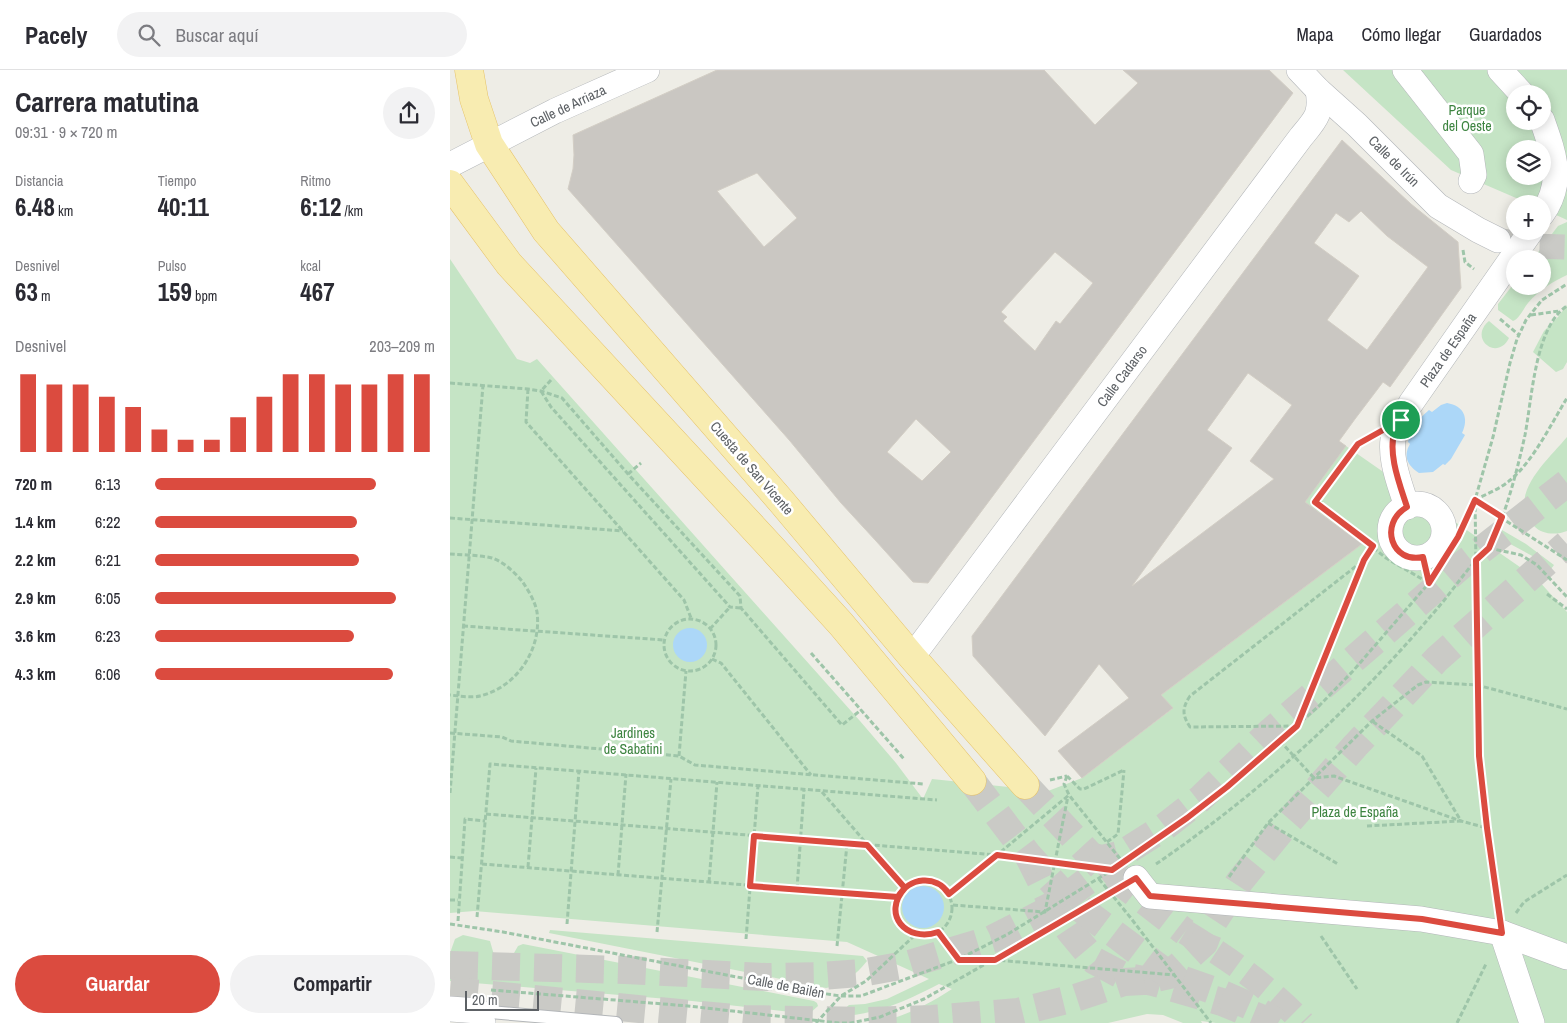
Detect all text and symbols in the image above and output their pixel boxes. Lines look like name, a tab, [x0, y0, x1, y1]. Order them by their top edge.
search box	[117, 12, 467, 57]
text: Pacely	[25, 19, 87, 51]
icon: search	[135, 21, 163, 49]
text: Buscar aquí	[175, 22, 259, 48]
text: Mapa	[1296, 22, 1333, 47]
text: Cómo llegar	[1361, 22, 1441, 47]
text: Guardados	[1469, 22, 1542, 47]
street label: Calle de Arriaza	[527, 80, 609, 131]
text: Carrera matutina	[15, 83, 199, 121]
map controls	[1506, 85, 1551, 295]
button: locate	[1506, 85, 1551, 130]
button: share	[383, 87, 435, 139]
park label: Parque del Oeste	[1442, 101, 1492, 135]
text: 09:31 · 9 × 720 m	[15, 121, 118, 143]
street label: Calle de Irún	[1365, 132, 1423, 190]
button: layers	[1506, 140, 1551, 185]
text: Distancia	[15, 172, 64, 190]
text: Tiempo	[158, 172, 196, 190]
text: Ritmo	[300, 172, 331, 190]
text: 6.48	[15, 190, 55, 224]
text: 40:11	[158, 190, 209, 224]
text: 6:12	[300, 190, 341, 224]
button: +	[1506, 195, 1551, 240]
text: km	[55, 202, 73, 220]
text: /km	[341, 202, 363, 220]
button: −	[1506, 250, 1551, 295]
text: Desnivel	[15, 257, 60, 275]
text: Pulso	[158, 257, 186, 275]
text: kcal	[300, 257, 321, 275]
text: 63	[15, 275, 38, 309]
text: 159	[158, 275, 192, 309]
text: 467	[300, 275, 335, 309]
text: m	[38, 287, 51, 305]
text: bpm	[192, 287, 217, 305]
street label: Plaza de España	[1416, 309, 1481, 391]
text: Desnivel	[15, 335, 66, 357]
text: 203–209 m	[369, 335, 435, 357]
street label: Calle Cadarso	[1093, 342, 1151, 410]
pin	[1380, 399, 1422, 441]
icon: arrive	[1387, 406, 1415, 434]
street label: Cuesta de San Vicente	[707, 418, 797, 518]
text: 720 m	[15, 473, 52, 495]
text: 6:13	[95, 473, 121, 495]
text: 1.4 km	[15, 511, 56, 533]
text: 6:22	[95, 511, 121, 533]
text: 2.2 km	[15, 549, 56, 571]
text: 6:21	[95, 549, 121, 571]
text: 2.9 km	[15, 587, 56, 609]
text: 6:05	[95, 587, 121, 609]
text: 3.6 km	[15, 625, 56, 647]
text: 6:23	[95, 625, 121, 647]
text: 4.3 km	[15, 663, 56, 685]
text: 6:06	[95, 663, 121, 685]
park label: Jardines de Sabatini	[604, 724, 662, 758]
park label: Plaza de España	[1312, 803, 1399, 821]
button: Guardar	[15, 955, 220, 1013]
button: Compartir	[230, 955, 435, 1013]
street label: Calle de Bailén	[746, 970, 826, 1002]
scale bar	[465, 988, 539, 1011]
text: 20 m	[472, 991, 498, 1009]

